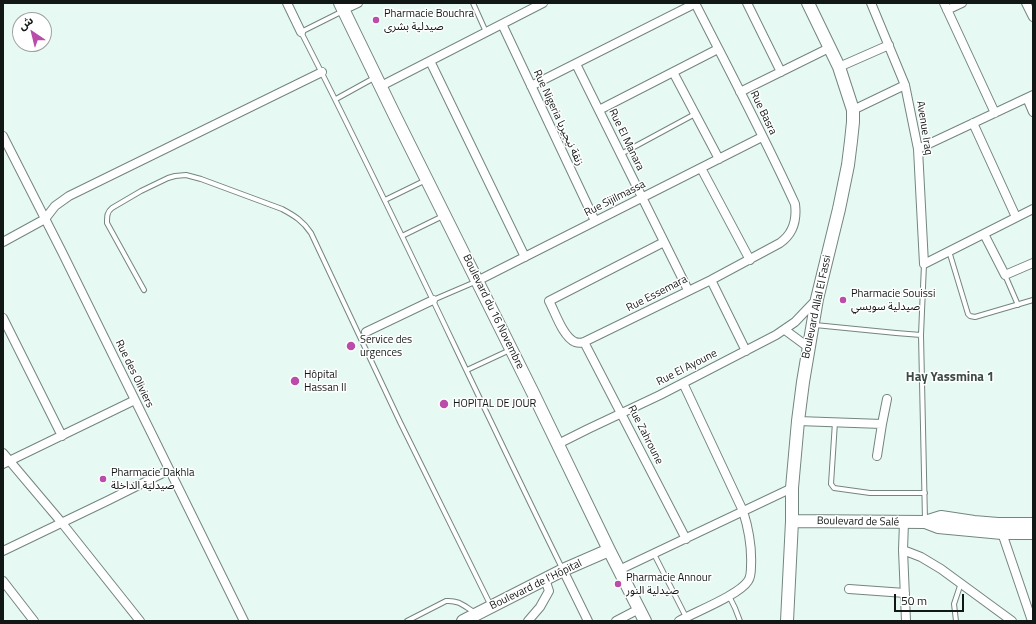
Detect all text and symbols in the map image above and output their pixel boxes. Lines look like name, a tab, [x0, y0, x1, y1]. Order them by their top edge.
place label: Pharmacie Bouchra صيدلية بشرى	[384, 7, 474, 33]
north arrow	[12, 12, 52, 52]
text: ش	[15, 12, 36, 34]
marker: Pharmacie Bouchra صيدلية بشرى	[371, 15, 381, 25]
street label: Rue Nigeria زنقة نيجيريا	[530, 68, 586, 168]
street label: Rue Basra	[747, 89, 779, 137]
street label: Avenue Iraq	[913, 100, 935, 156]
street label: Rue El Manara	[605, 107, 647, 173]
street label: Rue Sijilmassa	[582, 178, 648, 220]
street label: Boulevard du 16 Novembre	[459, 253, 527, 371]
street label: Boulevard Allal El Fassi	[800, 254, 834, 360]
street label: Rue Essemara	[624, 273, 690, 315]
place label: Pharmacie Souissi صيدلية سويسي	[851, 287, 935, 313]
marker: Pharmacie Souissi صيدلية سويسي	[838, 295, 848, 305]
place label: Service des urgences	[360, 333, 412, 359]
street label: Rue des Oliviers	[112, 338, 156, 410]
marker: Service des urgences	[345, 340, 357, 352]
street label: Rue El Ayoune	[654, 347, 720, 389]
place label: Hôpital Hassan II	[304, 368, 346, 394]
district label: Hay Yassmina 1	[906, 370, 994, 386]
marker: Hôpital Hassan II	[289, 375, 301, 387]
place label: HOPITAL DE JOUR	[453, 397, 536, 411]
marker: HOPITAL DE JOUR	[438, 398, 450, 410]
street label: Rue Zahroune	[624, 403, 666, 467]
place label: Pharmacie Dakhla صيدلية الداخلة	[111, 466, 194, 492]
marker: Pharmacie Dakhla صيدلية الداخلة	[98, 474, 108, 484]
street label: Boulevard de Salé	[817, 515, 899, 529]
street label: Boulevard de l'Hôpital	[488, 557, 584, 613]
place label: Pharmacie Annour صيدلية النور	[626, 571, 711, 597]
marker: Pharmacie Annour صيدلية النور	[613, 579, 623, 589]
scale bar	[896, 586, 966, 612]
text: 50 m	[901, 591, 927, 610]

